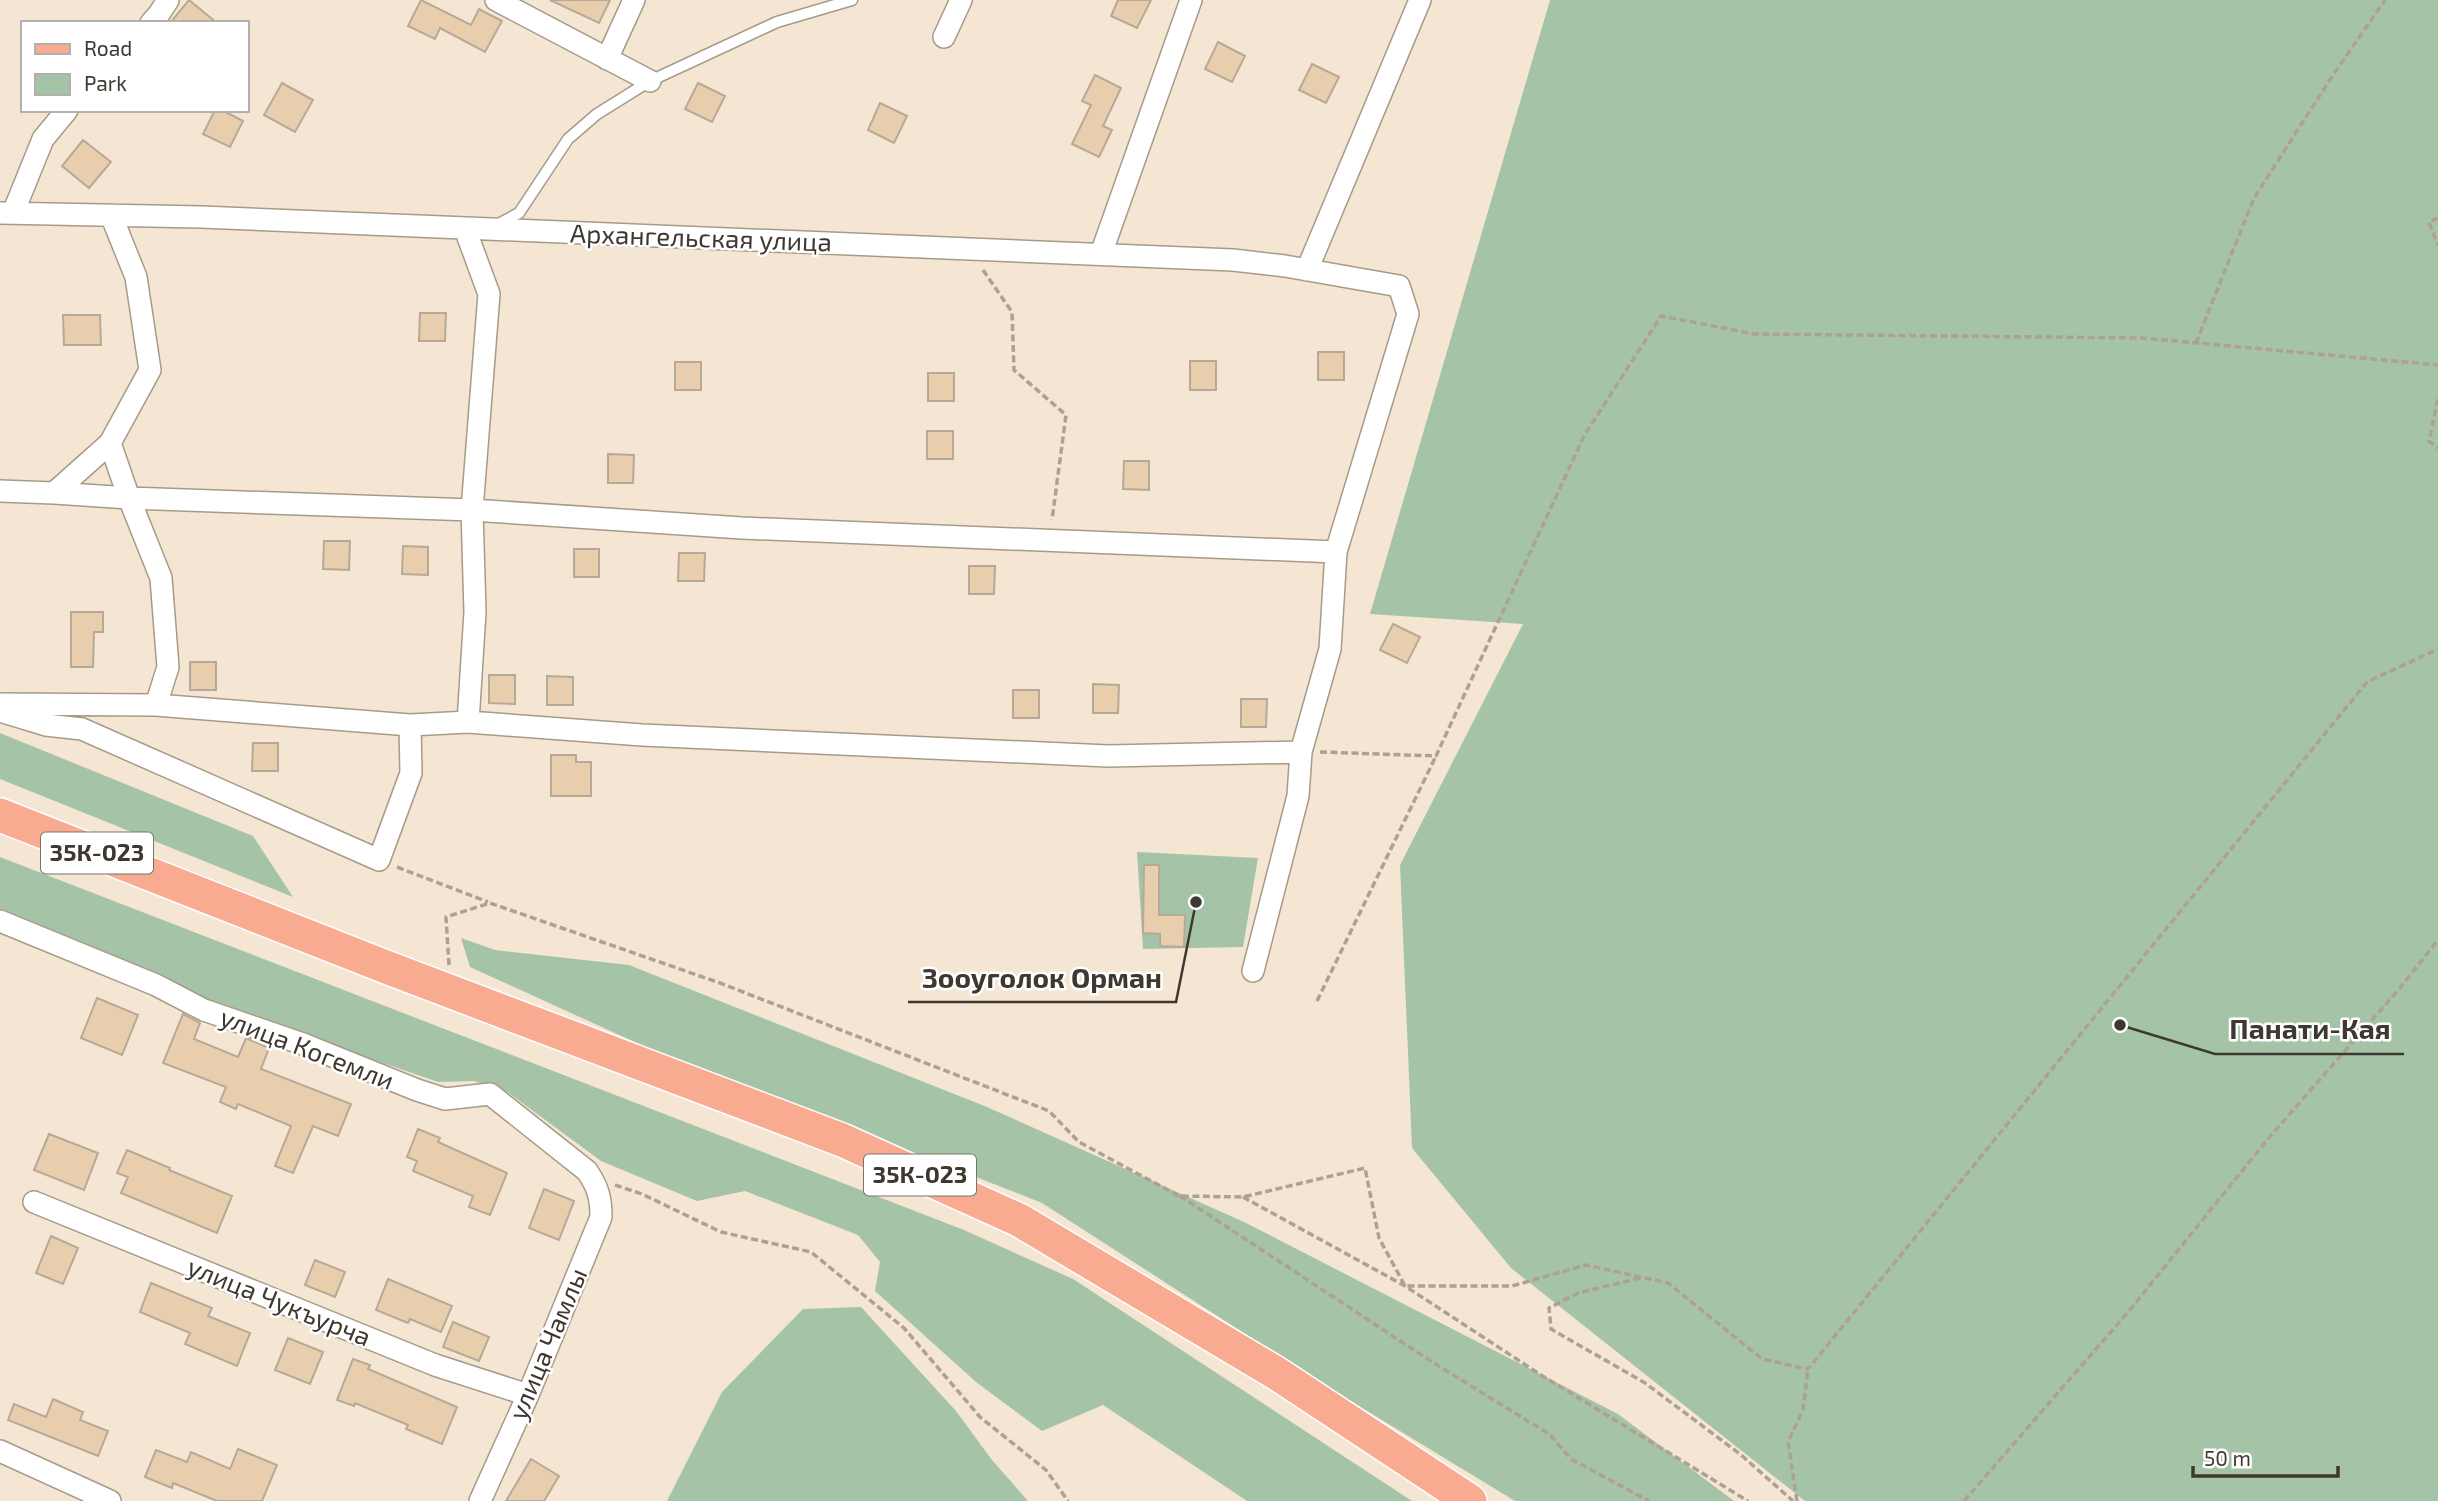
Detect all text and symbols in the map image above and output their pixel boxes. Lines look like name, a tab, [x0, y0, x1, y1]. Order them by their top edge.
legend	[21, 21, 248, 112]
text: Road	[84, 35, 132, 60]
text: Park	[84, 70, 127, 95]
street label: Архангельская улица	[570, 216, 833, 258]
road number: 35К-023	[41, 832, 153, 874]
callout: Зооуголок Орман	[908, 953, 1176, 1002]
text: Зооуголок Орман	[922, 960, 1162, 994]
street label: улица Когемли	[216, 1000, 399, 1096]
callout: Панати-Кая	[2215, 1005, 2404, 1054]
text: Панати-Кая	[2229, 1011, 2391, 1045]
road number: 35К-023	[864, 1154, 976, 1196]
street label: улица Чукъурча	[183, 1250, 376, 1352]
street label: улица Чамлы	[501, 1263, 593, 1424]
scale bar	[2193, 1434, 2338, 1478]
text: 50 m	[2204, 1445, 2251, 1470]

